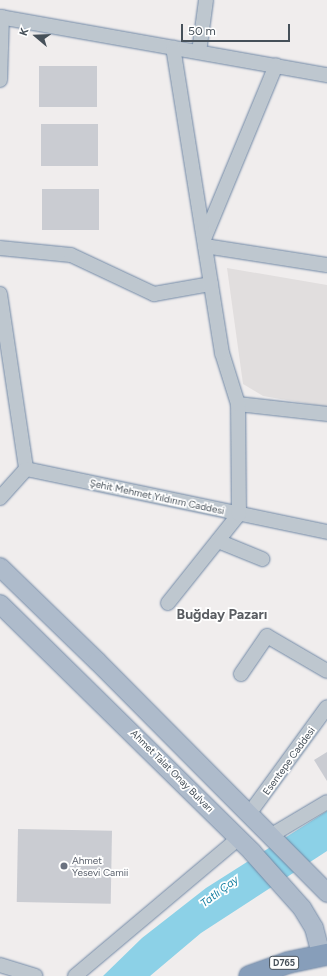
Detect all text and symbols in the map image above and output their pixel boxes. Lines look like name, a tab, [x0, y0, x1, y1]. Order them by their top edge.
north arrow	[16, 16, 56, 56]
scale bar	[183, 16, 292, 42]
text: 50 m	[188, 24, 216, 38]
text: K	[17, 26, 32, 38]
street label: Şehit Mehmet Yıldırım Caddesi	[89, 477, 225, 517]
district label: Buğday Pazarı	[177, 607, 267, 623]
street label: Esentepe Caddesi	[260, 725, 318, 797]
street label: Ahmet Talat Onay Bulvarı	[128, 727, 216, 815]
place label: Ahmet Yesevi Camii	[72, 854, 128, 878]
marker: Ahmet Yesevi Camii	[59, 861, 69, 871]
water label: Tatlı Çay	[198, 873, 242, 911]
road number: D765	[269, 956, 299, 970]

